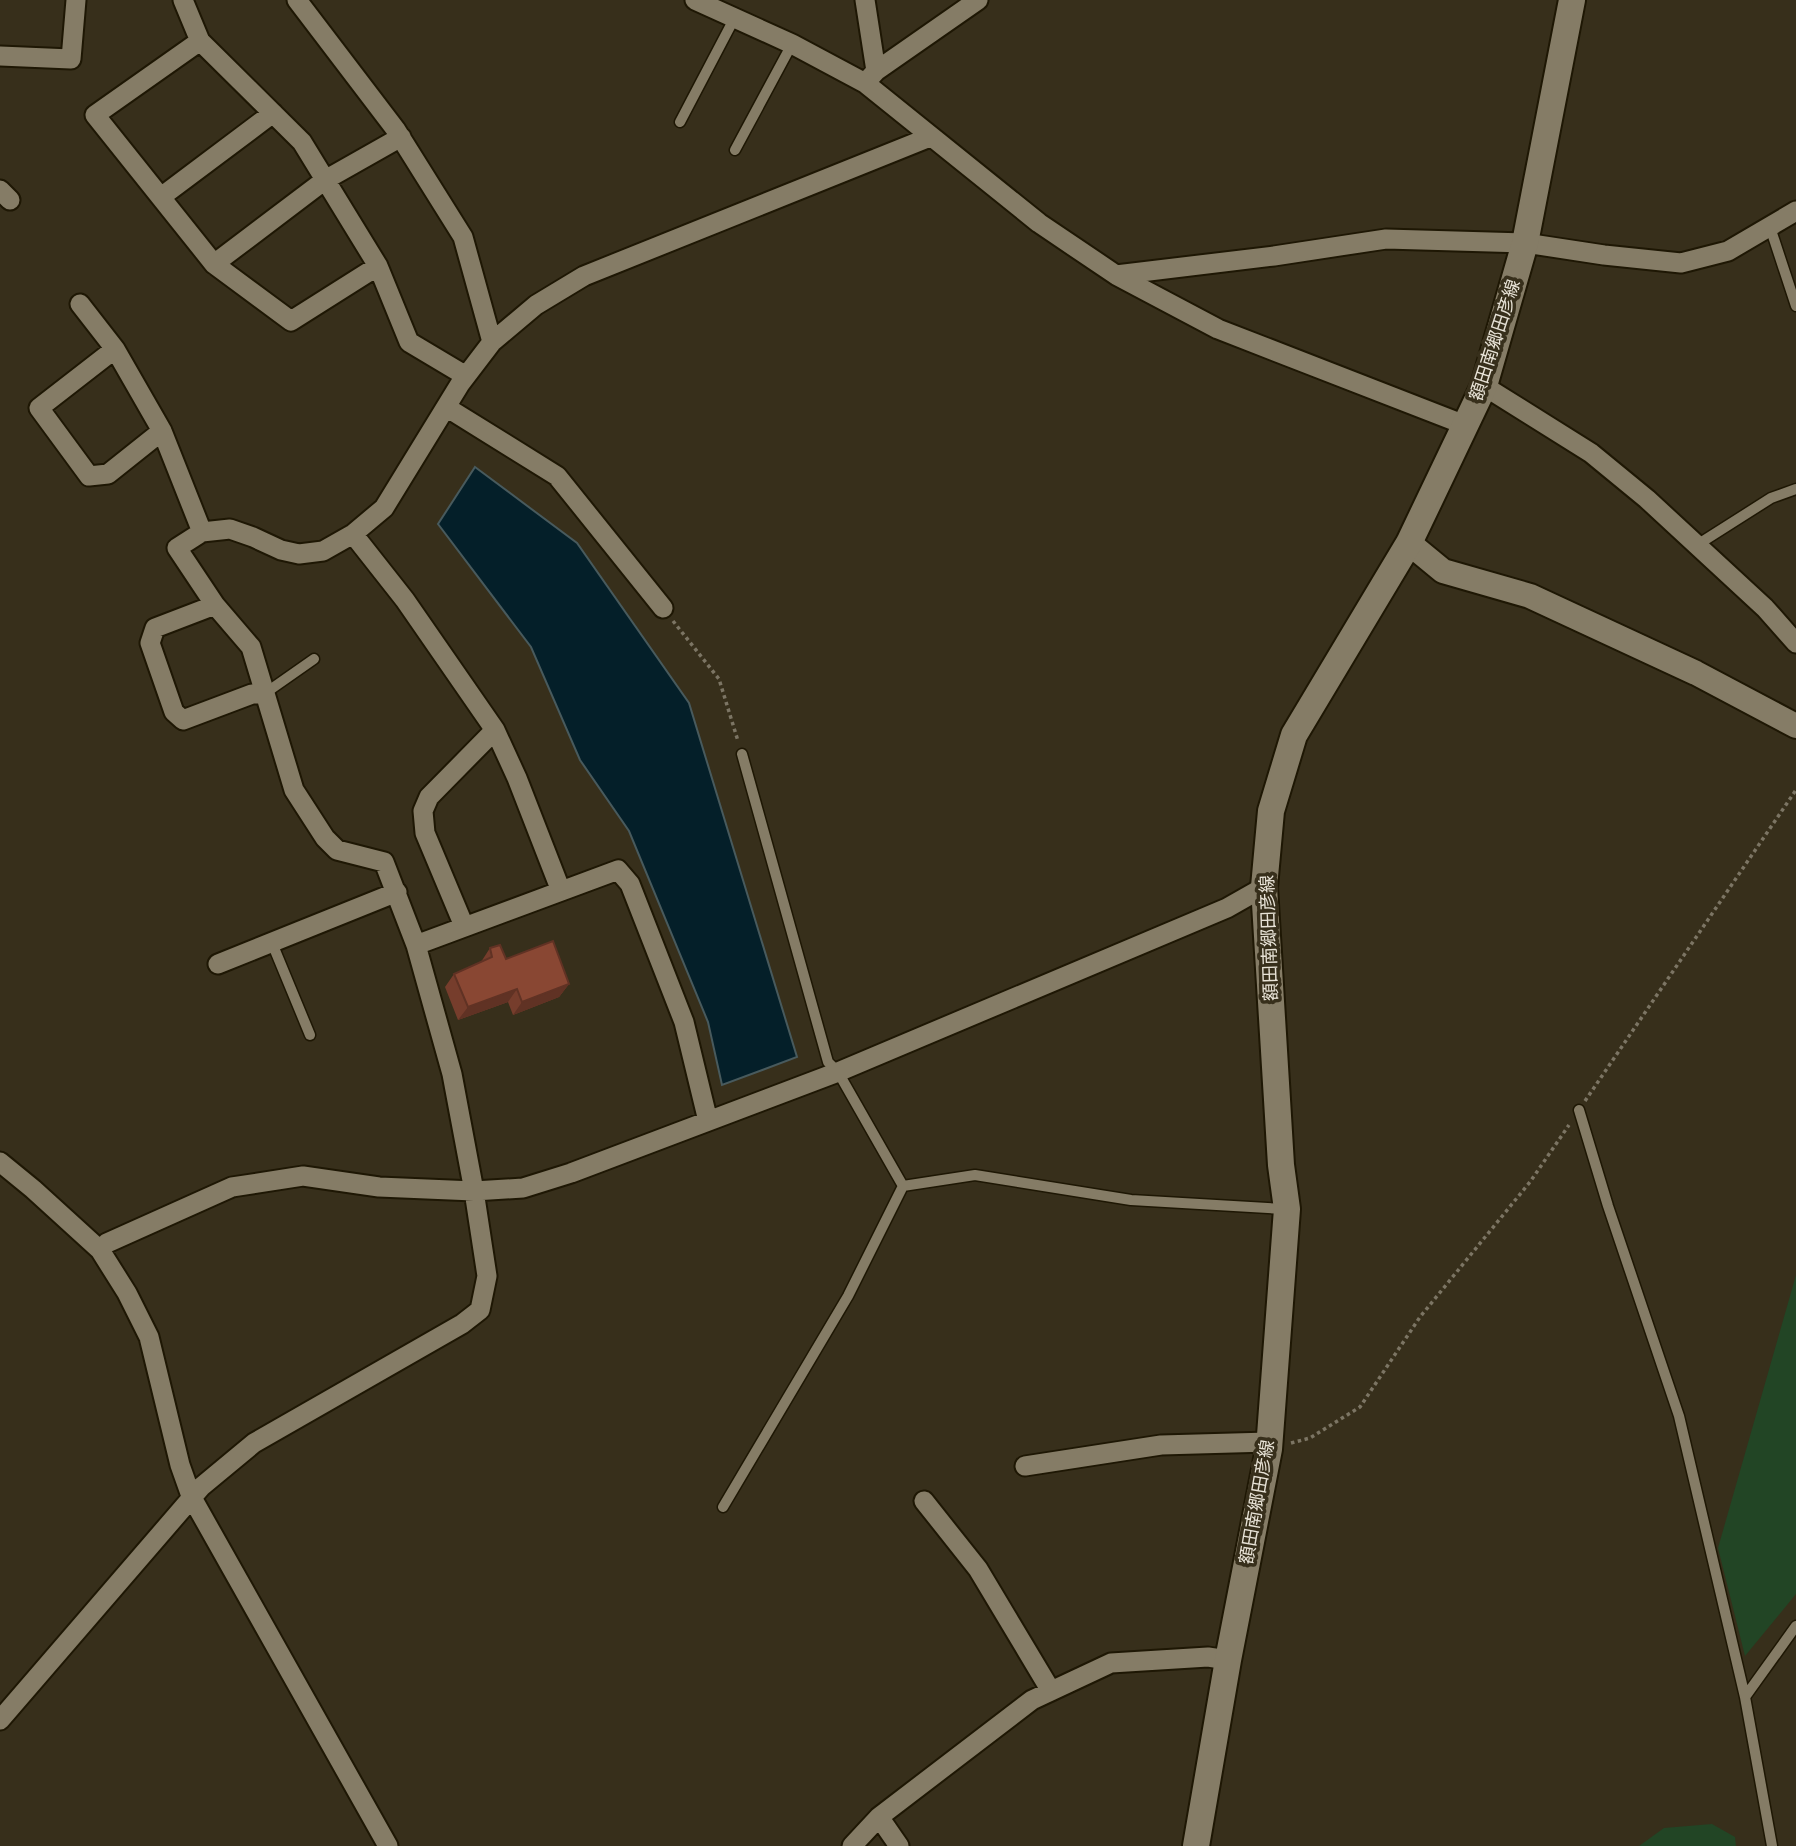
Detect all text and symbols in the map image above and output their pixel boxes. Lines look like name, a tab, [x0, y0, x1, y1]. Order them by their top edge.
street label: 額田南郷田彦線	[1465, 277, 1525, 403]
street label: 額田南郷田彦線	[1256, 875, 1282, 1001]
street label: 額田南郷田彦線	[1235, 1438, 1279, 1566]

